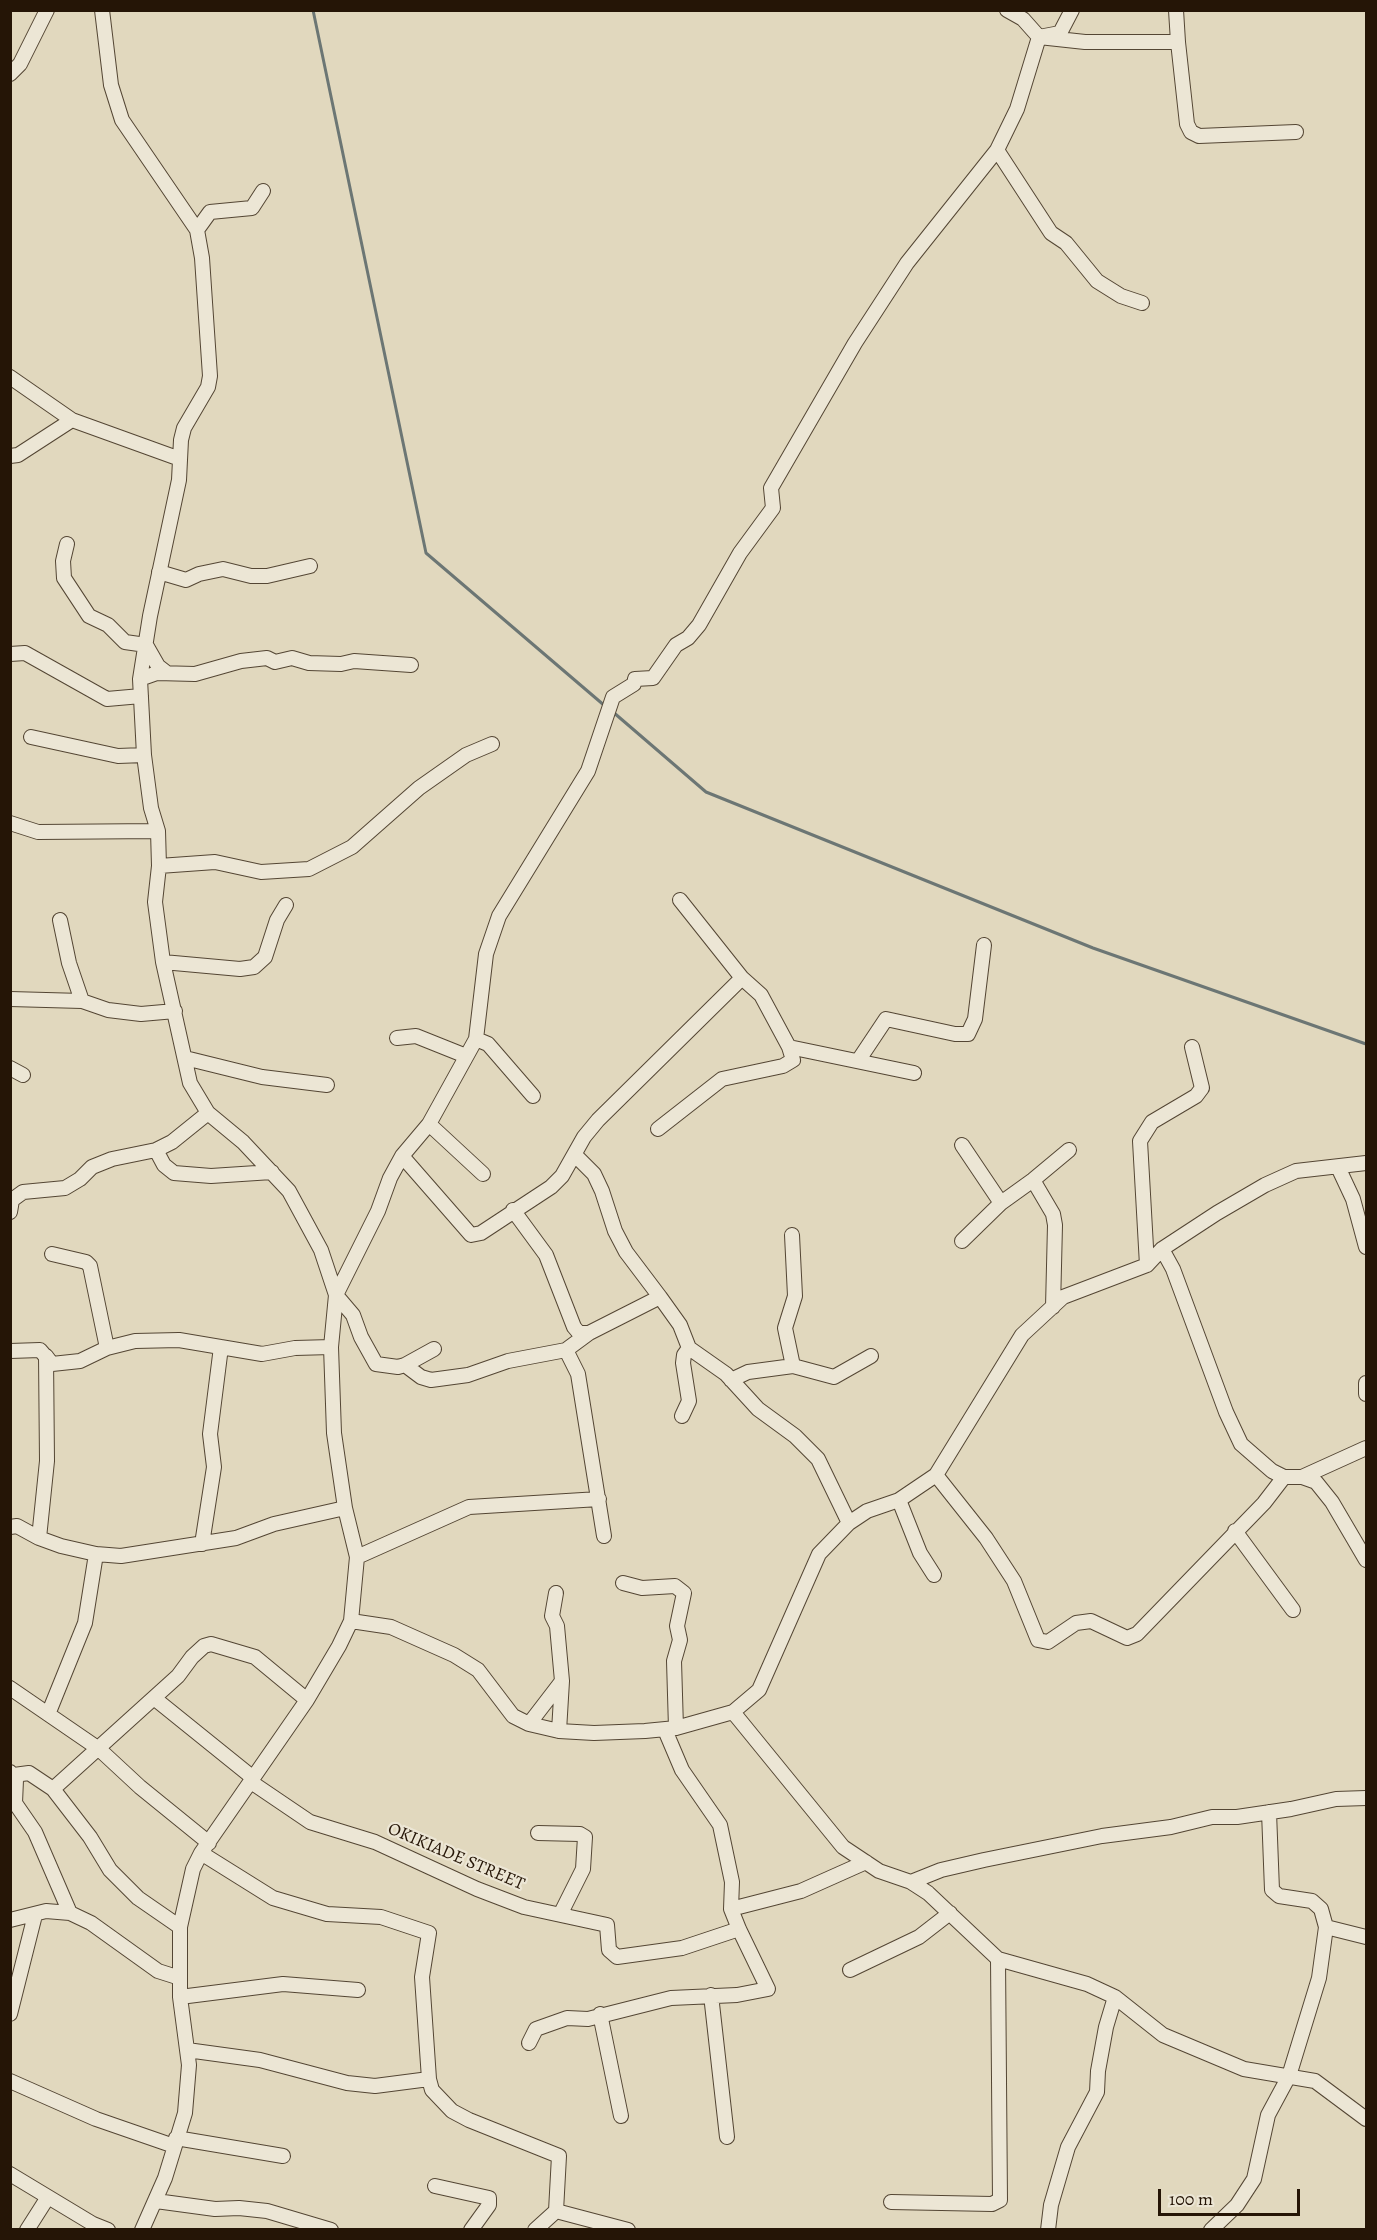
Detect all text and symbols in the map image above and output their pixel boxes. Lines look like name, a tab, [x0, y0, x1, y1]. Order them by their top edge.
street label: OKIKIADE STREET	[384, 1818, 528, 1896]
scale bar	[1161, 2177, 1304, 2215]
text: 100 m	[1169, 2187, 1213, 2211]

